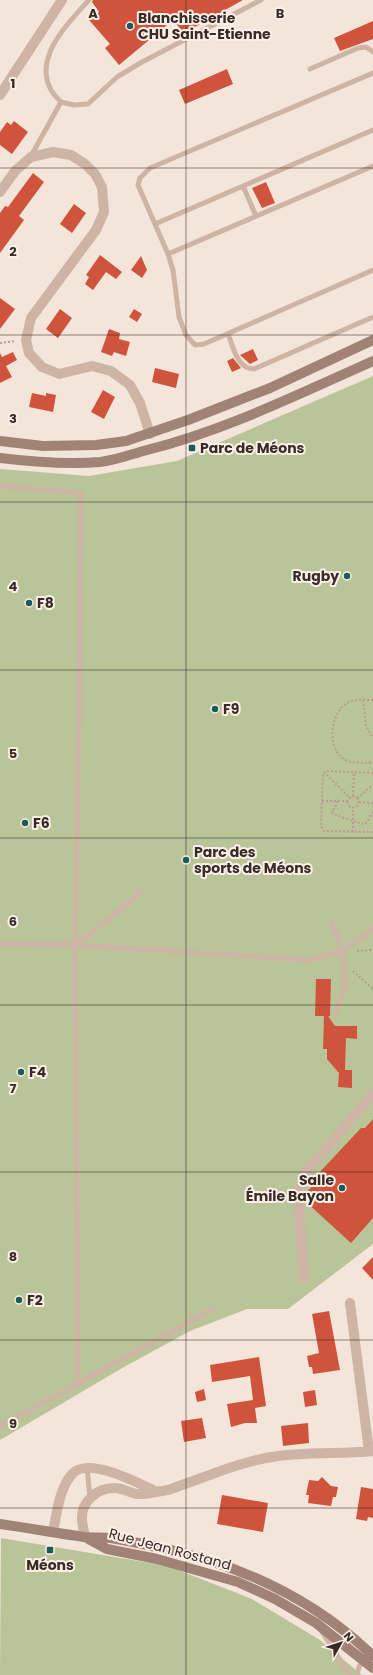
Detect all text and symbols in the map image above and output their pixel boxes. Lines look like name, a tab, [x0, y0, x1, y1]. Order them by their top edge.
text: A	[88, 4, 98, 23]
text: B	[276, 4, 285, 23]
place label: Blanchisserie CHU Saint-Etienne	[138, 8, 271, 44]
marker: Blanchisserie CHU Saint-Etienne	[125, 21, 135, 31]
text: 1	[11, 74, 15, 93]
text: 2	[9, 242, 17, 261]
text: 3	[9, 409, 17, 428]
place label: Parc de Méons	[200, 438, 305, 458]
marker: Parc de Méons	[187, 443, 197, 453]
place label: Rugby	[293, 566, 339, 586]
marker: Rugby	[342, 571, 352, 581]
text: 4	[9, 577, 18, 596]
place label: F8	[37, 593, 54, 613]
marker: F8	[24, 598, 34, 608]
place label: F9	[223, 699, 239, 719]
marker: F9	[210, 704, 220, 714]
text: 5	[9, 744, 17, 763]
place label: F6	[33, 813, 50, 833]
marker: F6	[20, 818, 30, 828]
place label: Parc des sports de Méons	[194, 842, 312, 878]
marker: Parc des sports de Méons	[181, 855, 191, 865]
text: 6	[9, 912, 17, 931]
place label: F4	[29, 1062, 46, 1082]
marker: F4	[16, 1067, 26, 1077]
text: 7	[10, 1079, 17, 1098]
place label: Salle Émile Bayon	[246, 1170, 334, 1206]
marker: Salle Émile Bayon	[337, 1183, 347, 1193]
text: 8	[9, 1247, 17, 1266]
place label: F2	[27, 1290, 43, 1310]
marker: F2	[14, 1295, 24, 1305]
text: 9	[9, 1414, 17, 1433]
street label: Rue Jean Rostand	[107, 1523, 233, 1575]
marker: Méons	[45, 1545, 55, 1555]
place label: Méons	[26, 1555, 74, 1575]
north arrow	[321, 1623, 361, 1663]
text: N	[340, 1628, 358, 1645]

